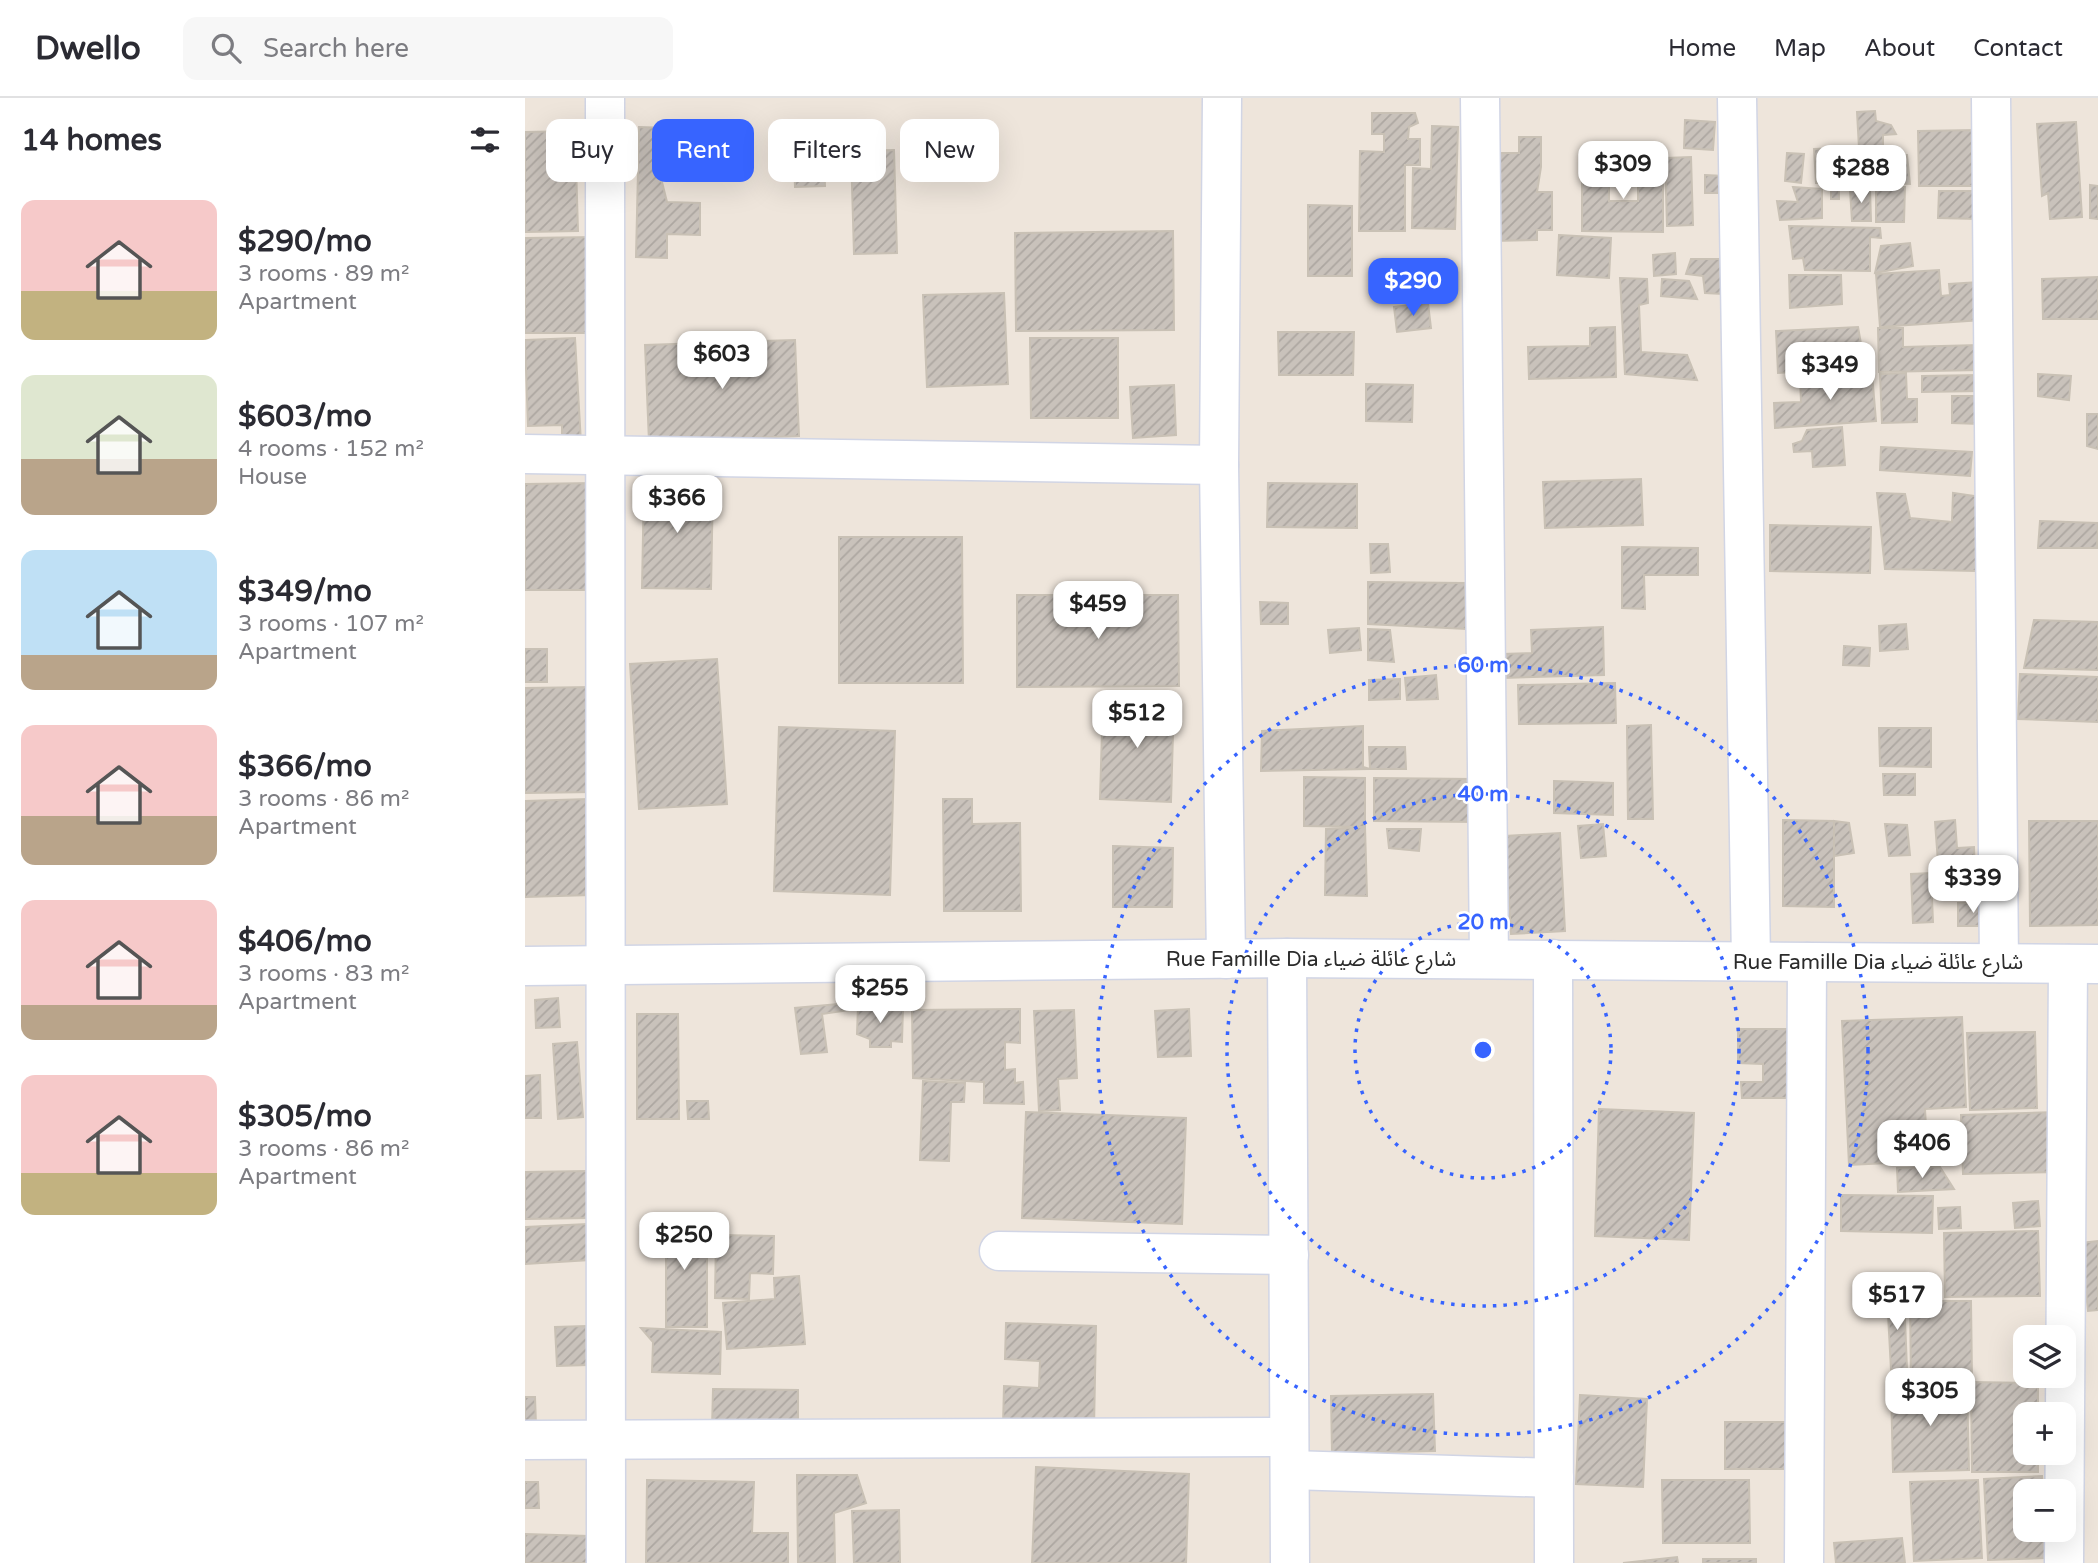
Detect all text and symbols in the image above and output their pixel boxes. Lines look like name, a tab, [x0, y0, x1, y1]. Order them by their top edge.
search box	[183, 17, 673, 80]
text: Dwello	[35, 29, 141, 68]
icon: search	[207, 29, 245, 67]
text: Search here	[263, 33, 409, 64]
text: Home	[1668, 34, 1736, 63]
text: Map	[1774, 34, 1826, 63]
text: About	[1864, 34, 1935, 63]
text: Contact	[1973, 34, 2063, 63]
chip: Buy	[546, 119, 638, 182]
chip: Rent	[652, 119, 754, 182]
chip: Filters	[768, 119, 886, 182]
chip: New	[900, 119, 999, 182]
icon: filters	[466, 121, 504, 159]
text: 14 homes	[21, 122, 162, 159]
pin: $309	[1582, 141, 1664, 201]
pin: $288	[1820, 146, 1902, 205]
text: $309	[1594, 150, 1652, 178]
text: $288	[1832, 154, 1890, 182]
text: $290/mo	[238, 223, 372, 260]
icon: home	[77, 228, 161, 312]
pin: $290	[1372, 258, 1454, 318]
text: 3 rooms · 89 m²	[238, 260, 409, 288]
text: $290	[1384, 267, 1442, 295]
text: Apartment	[238, 288, 357, 316]
pin: $603	[681, 331, 763, 391]
text: $603	[693, 340, 751, 368]
pin: $349	[1789, 342, 1871, 402]
text: $349	[1801, 351, 1859, 379]
text: $603/mo	[238, 398, 372, 435]
icon: home	[77, 403, 161, 487]
text: 4 rooms · 152 m²	[238, 435, 424, 463]
text: House	[238, 463, 307, 491]
pin: $366	[636, 476, 718, 535]
text: $366	[648, 484, 706, 512]
text: $349/mo	[238, 573, 372, 610]
icon: home	[77, 578, 161, 662]
pin: $459	[1057, 582, 1139, 641]
text: $459	[1069, 590, 1127, 618]
text: 3 rooms · 107 m²	[238, 610, 424, 638]
text: Apartment	[238, 638, 357, 666]
text: 60 m	[1457, 653, 1509, 678]
pin: $512	[1096, 690, 1178, 750]
text: $512	[1108, 699, 1166, 727]
text: $366/mo	[238, 748, 372, 785]
icon: home	[77, 753, 161, 837]
text: 40 m	[1457, 782, 1509, 807]
text: 3 rooms · 86 m²	[238, 785, 409, 813]
text: Apartment	[238, 813, 357, 841]
pin: $339	[1932, 856, 2014, 915]
text: $339	[1944, 864, 2002, 892]
text: 20 m	[1457, 910, 1509, 935]
text: $406/mo	[238, 923, 372, 960]
icon: home	[77, 928, 161, 1012]
street label: Rue Famille Dia شارع عائلة ضياء	[1166, 947, 1456, 974]
street label: Rue Famille Dia شارع عائلة ضياء	[1733, 950, 2023, 977]
text: 3 rooms · 83 m²	[238, 960, 409, 988]
pin: $255	[839, 965, 921, 1025]
text: $255	[851, 974, 909, 1002]
text: Apartment	[238, 988, 357, 1016]
centre of rings	[1471, 1038, 1495, 1062]
text: $305/mo	[238, 1098, 372, 1135]
icon: home	[77, 1103, 161, 1187]
pin: $406	[1881, 1121, 1963, 1180]
text: $406	[1893, 1129, 1951, 1157]
text: 3 rooms · 86 m²	[238, 1135, 409, 1163]
text: Apartment	[238, 1163, 357, 1191]
pin: $250	[643, 1212, 725, 1272]
text: $250	[655, 1221, 713, 1249]
pin: $517	[1856, 1272, 1938, 1332]
text: $517	[1868, 1281, 1926, 1309]
map controls	[2013, 1325, 2076, 1542]
button: layers	[2013, 1325, 2076, 1388]
pin: $305	[1889, 1368, 1971, 1428]
text: $305	[1901, 1377, 1959, 1405]
button: +	[2013, 1402, 2076, 1465]
button: −	[2013, 1479, 2076, 1542]

